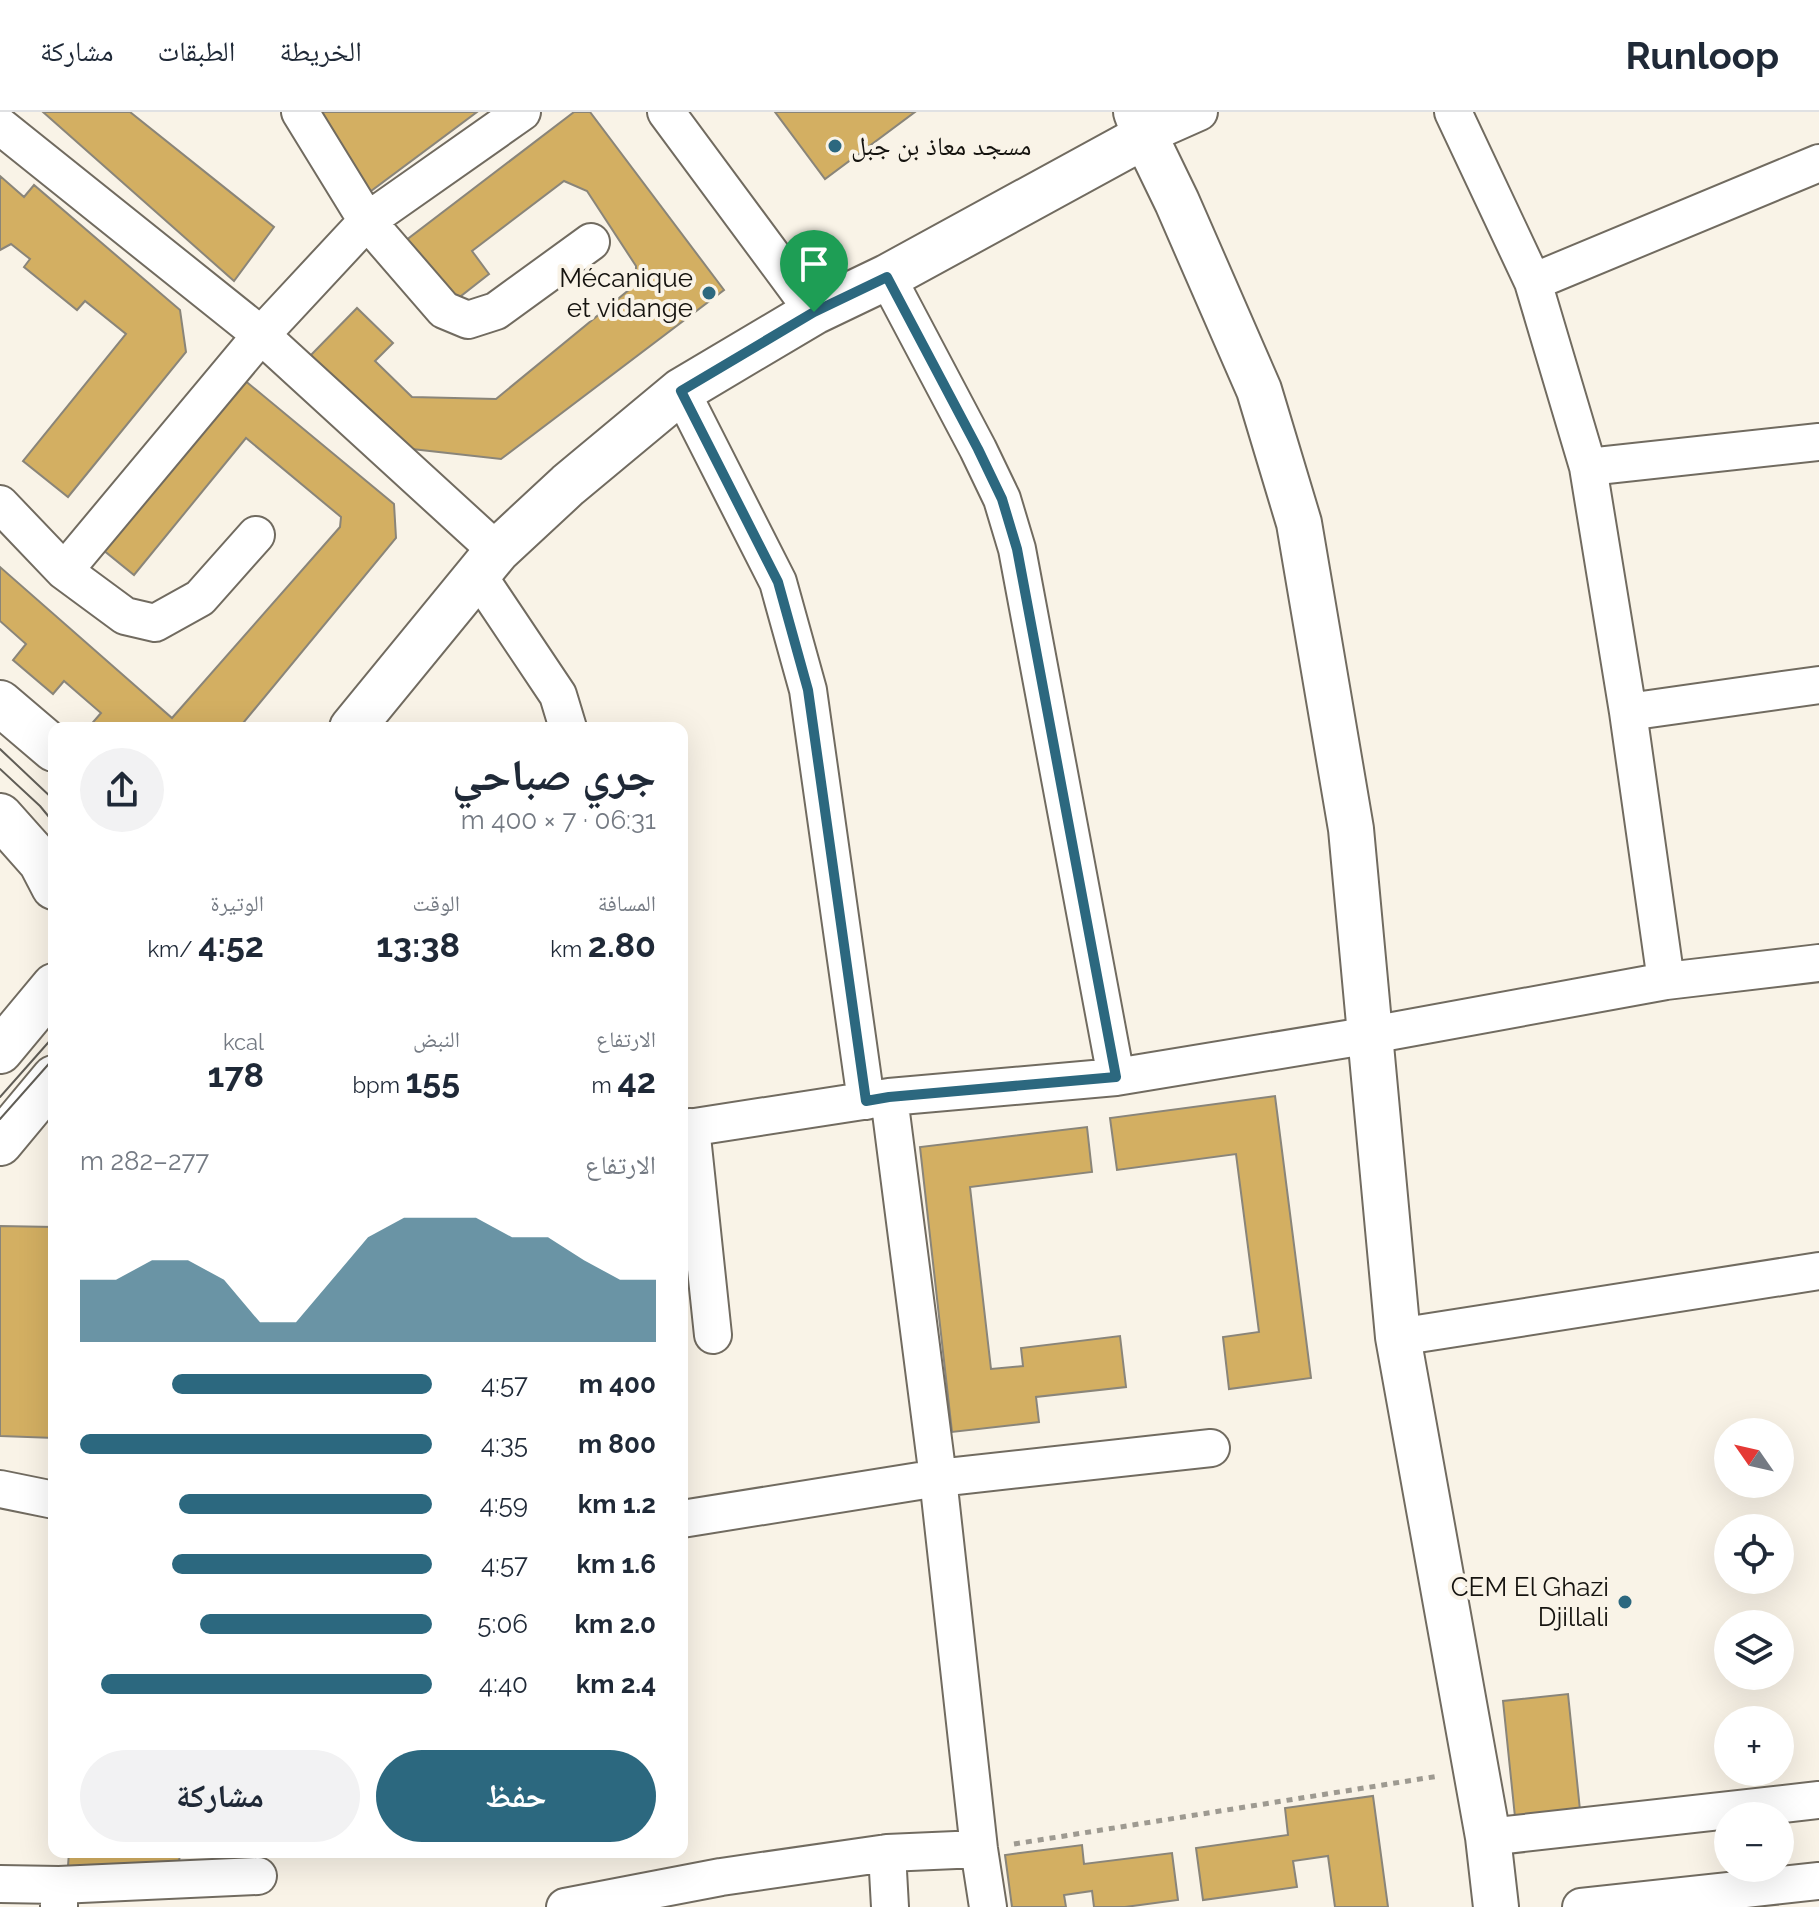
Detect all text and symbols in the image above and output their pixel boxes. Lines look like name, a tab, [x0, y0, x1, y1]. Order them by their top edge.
text: Runloop	[1625, 33, 1779, 78]
text: مشاركة	[40, 35, 114, 68]
text: الطبقات	[158, 35, 235, 68]
text: الخريطة	[279, 35, 362, 68]
place label: مسجد معاذ بن جبل	[851, 131, 1031, 162]
marker: مسجد معاذ بن جبل	[826, 137, 844, 155]
pin	[780, 230, 848, 312]
icon: arrive	[792, 242, 836, 286]
place label: Mécanique et vidange	[559, 263, 693, 323]
marker: Mécanique et vidange	[700, 284, 718, 302]
button: share	[80, 748, 164, 832]
text: جري صباحي	[452, 749, 656, 800]
text: 06:31 · 7 × 400 m	[461, 805, 656, 835]
text: الوتيرة	[210, 890, 264, 916]
text: الوقت	[413, 890, 460, 916]
text: المسافة	[598, 890, 656, 916]
text: 4:52	[198, 925, 264, 965]
text: 13:38	[376, 925, 460, 965]
text: 2.80	[588, 925, 656, 965]
text: /km	[147, 936, 198, 962]
text: km	[550, 936, 588, 962]
text: النبض	[413, 1026, 460, 1052]
text: الارتفاع	[596, 1026, 656, 1052]
text: kcal	[223, 1029, 264, 1055]
text: 178	[208, 1055, 264, 1095]
text: 155	[406, 1061, 460, 1101]
text: 42	[617, 1061, 656, 1101]
text: bpm	[353, 1072, 406, 1098]
text: m	[592, 1072, 617, 1098]
text: 277–282 m	[80, 1146, 209, 1176]
text: الارتفاع	[585, 1150, 656, 1180]
text: 4:57	[481, 1369, 528, 1399]
text: 400 m	[579, 1369, 656, 1399]
north arrow	[1714, 1418, 1794, 1498]
map controls	[1714, 1418, 1794, 1882]
text: 4:35	[481, 1429, 528, 1459]
text: 800 m	[578, 1429, 656, 1459]
text: 4:59	[480, 1489, 528, 1519]
text: 1.2 km	[578, 1489, 656, 1519]
button: locate	[1714, 1514, 1794, 1594]
text: 4:57	[481, 1549, 528, 1579]
text: 1.6 km	[577, 1549, 656, 1579]
place label: CEM El Ghazi Djillali	[1451, 1572, 1609, 1632]
marker: CEM El Ghazi Djillali	[1616, 1593, 1634, 1611]
text: 5:06	[477, 1609, 528, 1639]
text: 2.0 km	[575, 1609, 656, 1639]
button: layers	[1714, 1610, 1794, 1690]
text: 4:40	[479, 1669, 528, 1699]
text: 2.4 km	[576, 1669, 656, 1699]
button: +	[1714, 1706, 1794, 1786]
button: مشاركة	[80, 1750, 360, 1842]
button: حفظ	[376, 1750, 656, 1842]
button: −	[1714, 1802, 1794, 1882]

